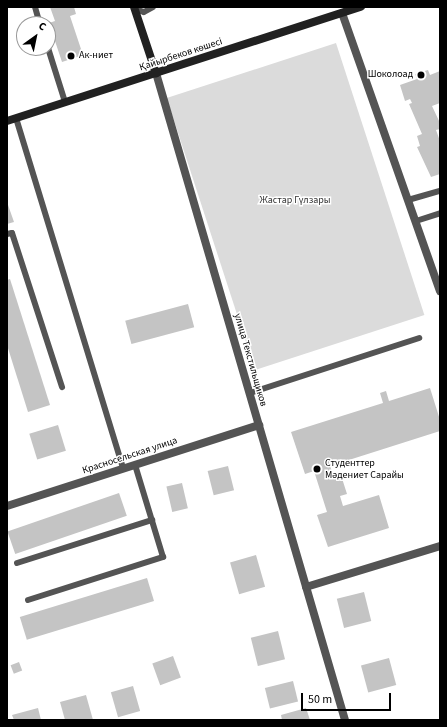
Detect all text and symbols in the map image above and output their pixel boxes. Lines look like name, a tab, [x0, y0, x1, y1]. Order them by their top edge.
north arrow	[16, 16, 56, 56]
text: С	[35, 18, 49, 34]
street label: Қайырбеков көшесі	[138, 36, 224, 74]
place label: Ак-ниет	[79, 50, 113, 62]
marker: Ак-ниет	[66, 51, 76, 61]
place label: Шоколоад	[368, 69, 413, 81]
marker: Шоколоад	[416, 70, 426, 80]
park label: Жастар Гүлзары	[259, 195, 331, 207]
street label: улица Текстильщиков	[231, 312, 269, 408]
street label: Красносельская улица	[81, 435, 179, 477]
place label: Студенттер Мәдениет Сарайы	[325, 457, 404, 480]
marker: Студенттер Мәдениет Сарайы	[312, 464, 322, 474]
scale bar	[303, 685, 393, 711]
text: 50 m	[308, 691, 332, 708]

